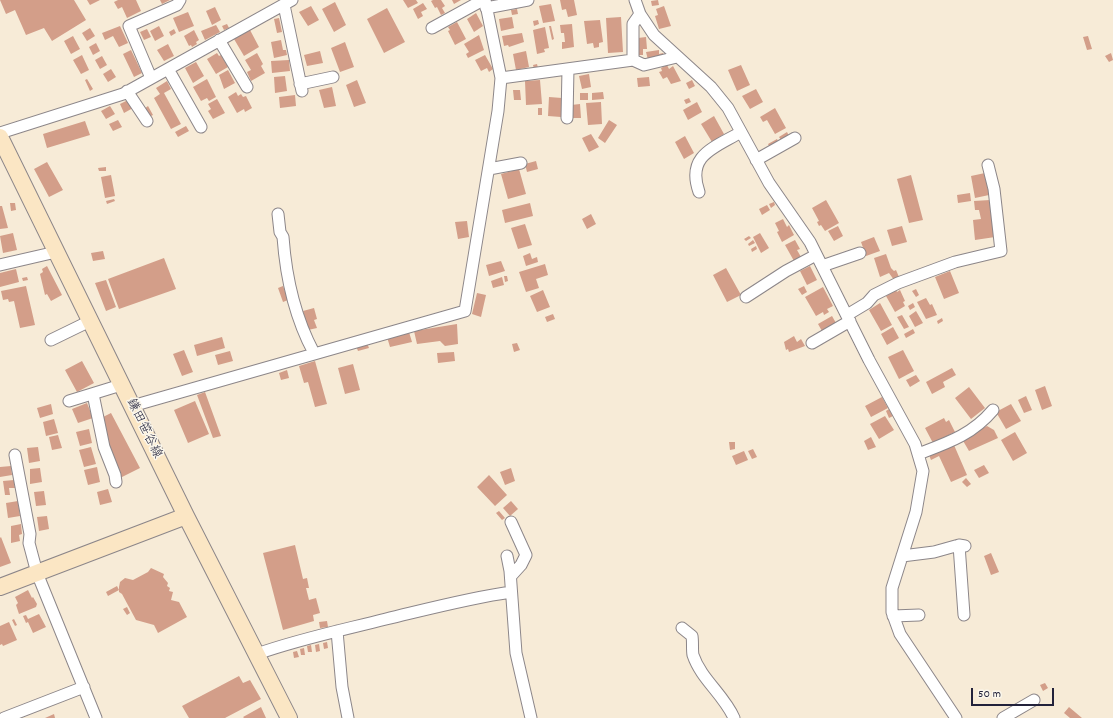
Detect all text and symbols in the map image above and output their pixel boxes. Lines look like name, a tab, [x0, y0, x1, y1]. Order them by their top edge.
street label: 鎌田笹谷線	[122, 396, 164, 462]
scale bar	[973, 680, 1056, 706]
text: 50 m	[978, 686, 1001, 703]

